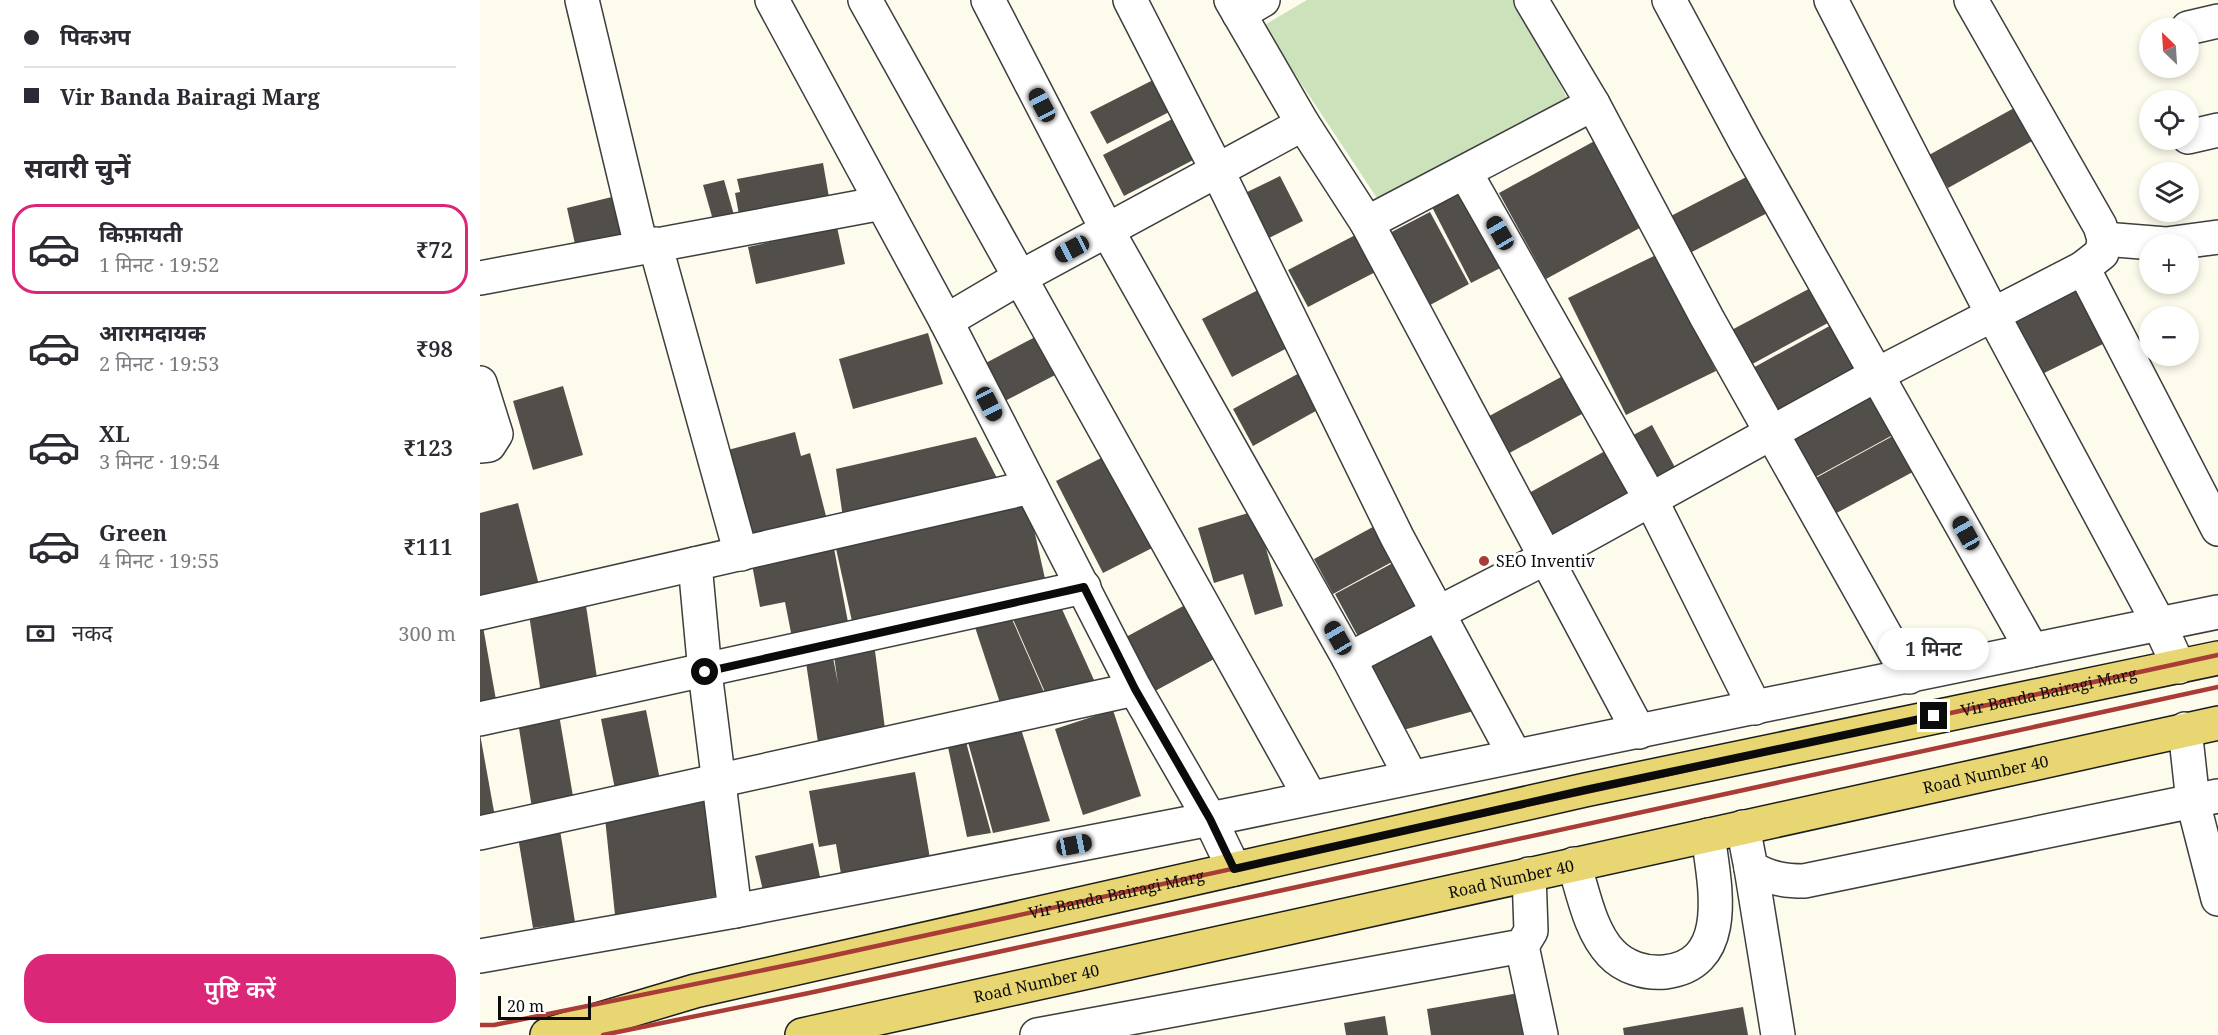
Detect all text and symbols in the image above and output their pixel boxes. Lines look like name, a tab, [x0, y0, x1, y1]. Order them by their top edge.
north arrow	[2139, 18, 2199, 78]
map controls	[2139, 18, 2199, 366]
text: पिकअप	[60, 21, 131, 51]
text: Vir Banda Bairagi Marg	[60, 81, 320, 111]
car	[1026, 85, 1058, 125]
button: locate	[2139, 90, 2199, 150]
text: सवारी चुनें	[24, 149, 130, 186]
button: layers	[2139, 162, 2199, 222]
car	[1483, 213, 1517, 253]
text: किफ़ायती	[99, 218, 183, 248]
icon: car	[27, 222, 81, 276]
car	[1052, 233, 1092, 265]
text: ₹72	[416, 234, 453, 264]
button: +	[2139, 234, 2199, 294]
text: 1 मिनट · 19:52	[99, 251, 220, 278]
button: −	[2139, 306, 2199, 366]
text: आरामदायक	[99, 317, 206, 347]
icon: car	[27, 321, 81, 375]
text: ₹98	[416, 333, 453, 363]
text: 2 मिनट · 19:53	[99, 350, 220, 377]
car	[973, 384, 1005, 424]
text: XL	[99, 418, 130, 448]
icon: car	[27, 420, 81, 474]
text: ₹123	[404, 432, 453, 462]
text: 3 मिनट · 19:54	[99, 448, 220, 475]
car	[1949, 513, 1983, 553]
text: Green	[99, 517, 167, 547]
icon: car	[27, 519, 81, 573]
text: ₹111	[404, 531, 453, 561]
text: 4 मिनट · 19:55	[99, 547, 220, 574]
place label: SEO Inventiv	[1496, 550, 1596, 572]
marker: SEO Inventiv	[1477, 554, 1491, 568]
icon: cash	[24, 617, 57, 650]
text: नकद	[72, 617, 113, 647]
car	[1321, 618, 1355, 658]
text: 300 m	[398, 620, 456, 647]
callout: 1 मिनट	[1878, 629, 1990, 671]
text: 1 मिनट	[1905, 635, 1962, 662]
route start	[691, 658, 718, 685]
street label: Vir Banda Bairagi Marg	[1959, 662, 2139, 722]
route end	[1920, 702, 1947, 729]
street label: Road Number 40	[1921, 750, 2051, 799]
car	[1055, 833, 1093, 857]
street label: Road Number 40	[1446, 854, 1576, 903]
street label: Vir Banda Bairagi Marg	[1026, 864, 1207, 924]
button: पुष्टि करें	[24, 954, 456, 1023]
street label: Road Number 40	[971, 959, 1101, 1008]
scale bar	[498, 993, 591, 1020]
text: 20 m	[507, 995, 544, 1017]

